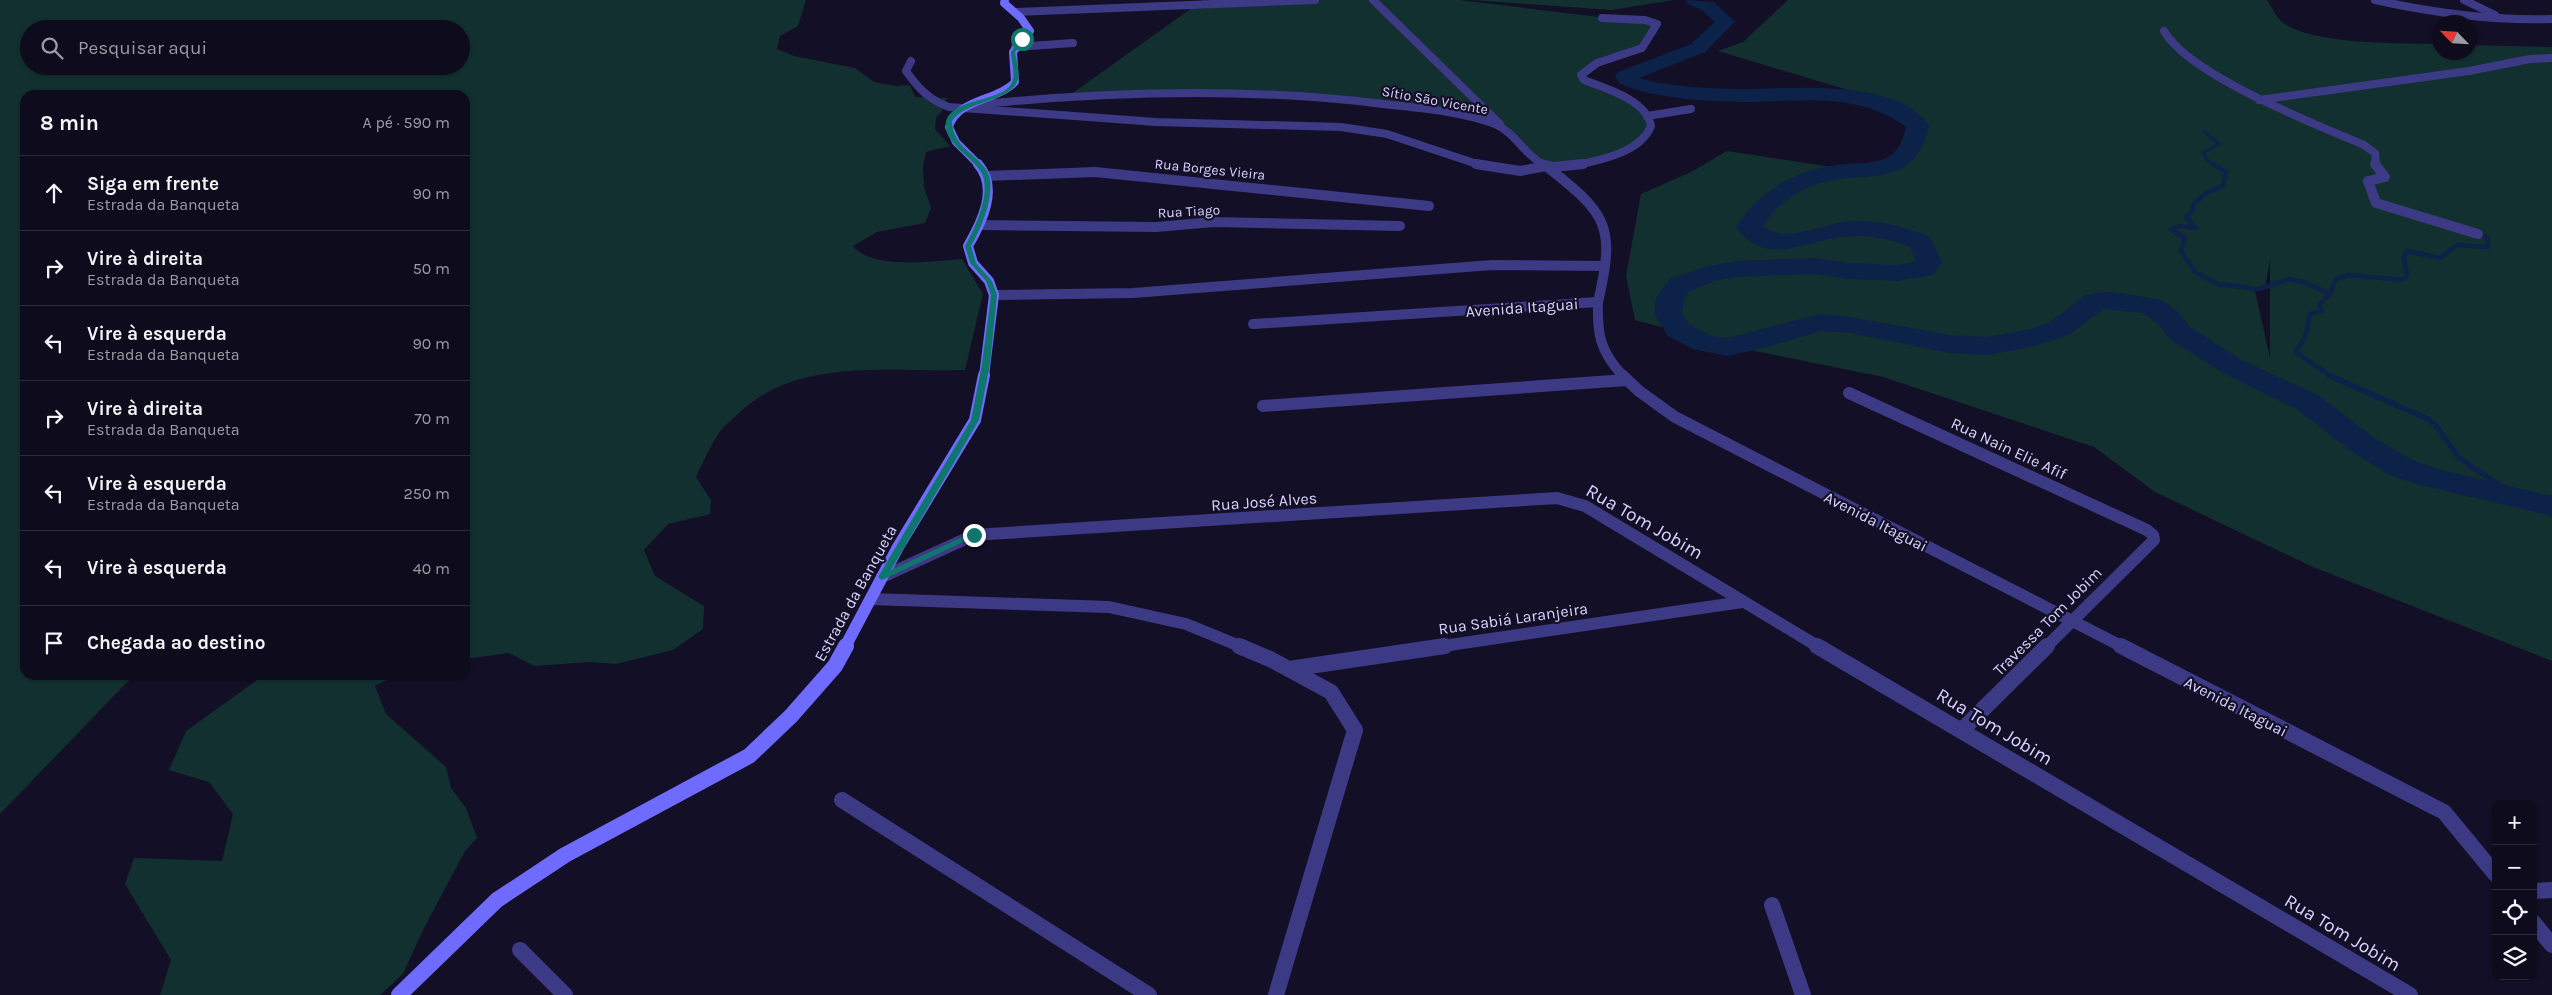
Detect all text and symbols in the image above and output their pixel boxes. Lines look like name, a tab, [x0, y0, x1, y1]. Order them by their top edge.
north arrow	[2432, 15, 2477, 60]
search box	[20, 20, 470, 75]
route start	[1011, 28, 1034, 51]
icon: search	[38, 34, 66, 62]
text: Pesquisar aqui	[78, 37, 207, 59]
street label: Sítio São Vicente	[1380, 83, 1489, 118]
text: 8 min	[40, 111, 99, 135]
text: A pé · 590 m	[362, 113, 450, 132]
street label: Rua Borges Vieira	[1154, 155, 1266, 184]
text: Siga em frente	[87, 173, 219, 195]
icon: ahead	[40, 179, 68, 207]
text: 90 m	[412, 184, 450, 203]
text: Estrada da Banqueta	[87, 195, 240, 214]
street label: Rua Tiago	[1157, 201, 1221, 222]
text: Vire à direita	[87, 248, 203, 270]
icon: right	[40, 254, 68, 282]
text: 50 m	[413, 259, 450, 278]
text: Estrada da Banqueta	[87, 270, 240, 289]
street label: Avenida Itaguai	[1465, 294, 1579, 321]
text: Vire à esquerda	[87, 323, 227, 345]
icon: left	[40, 329, 68, 357]
text: 90 m	[412, 334, 450, 353]
text: Estrada da Banqueta	[87, 345, 240, 364]
text: Vire à direita	[87, 398, 203, 420]
icon: right	[40, 404, 68, 432]
text: 70 m	[414, 409, 450, 428]
street label: Rua Nain Elie Afif	[1948, 413, 2070, 484]
text: Estrada da Banqueta	[87, 420, 240, 439]
text: Vire à esquerda	[87, 473, 227, 495]
icon: left	[40, 479, 68, 507]
street label: Rua Tom Jobim	[1582, 479, 1707, 564]
text: 250 m	[403, 484, 450, 503]
street label: Avenida Itaguai	[1821, 487, 1931, 556]
street label: Rua José Alves	[1210, 488, 1318, 515]
text: Estrada da Banqueta	[87, 495, 240, 514]
street label: Estrada da Banqueta	[810, 522, 901, 665]
route end	[963, 524, 986, 547]
icon: left	[40, 554, 68, 582]
text: Vire à esquerda	[87, 557, 227, 579]
text: 40 m	[413, 559, 450, 578]
street label: Travessa Tom Jobim	[1989, 563, 2106, 680]
street label: Rua Sabiá Laranjeira	[1437, 599, 1589, 638]
icon: arrive	[40, 629, 68, 657]
text: Chegada ao destino	[87, 632, 265, 654]
street label: Avenida Itaguai	[2181, 672, 2291, 741]
street label: Rua Tom Jobim	[1932, 684, 2057, 770]
map controls	[2492, 800, 2537, 980]
button: +	[2492, 800, 2537, 845]
button: −	[2492, 845, 2537, 890]
street label: Rua Tom Jobim	[2280, 890, 2405, 976]
button: locate	[2492, 890, 2537, 935]
button: layers	[2492, 935, 2537, 980]

